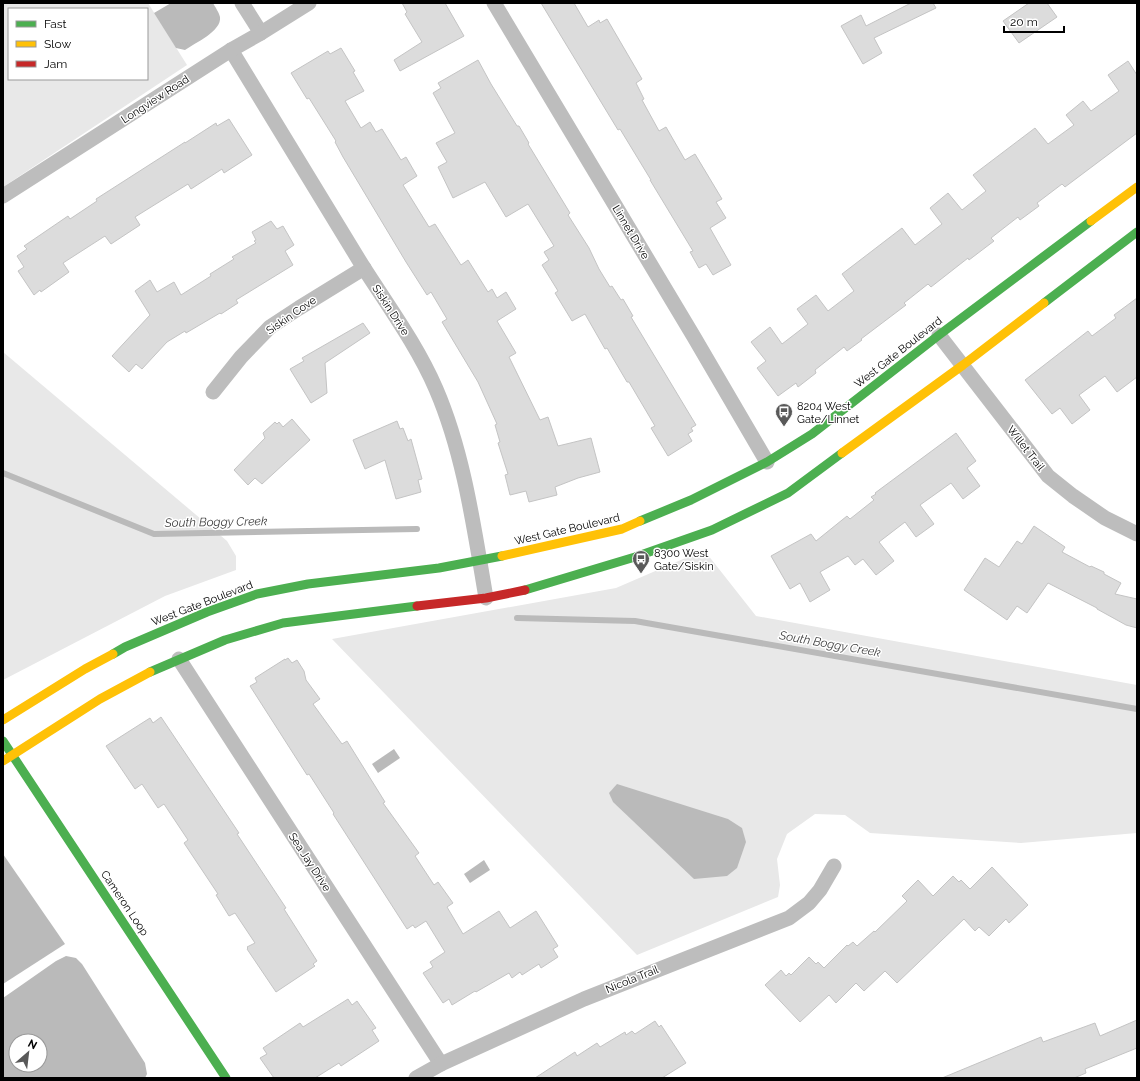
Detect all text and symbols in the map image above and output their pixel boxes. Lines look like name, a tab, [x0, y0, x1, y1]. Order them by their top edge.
legend	[8, 8, 148, 80]
scale bar	[1004, 8, 1064, 34]
text: 20 m	[1010, 15, 1038, 29]
text: Fast	[44, 17, 67, 31]
text: Slow	[44, 37, 71, 51]
text: Jam	[44, 57, 67, 71]
street label: Longview Road	[119, 73, 192, 126]
street label: Linnet Drive	[609, 203, 652, 262]
street label: Siskin Drive	[369, 282, 412, 339]
street label: Siskin Cove	[264, 293, 319, 337]
street label: West Gate Boulevard	[852, 314, 945, 391]
place label: 8204 West Gate/Linnet	[797, 400, 860, 426]
bus stop icon: 8204 West Gate/Linnet	[774, 402, 794, 427]
street label: Willet Trail	[1004, 423, 1047, 473]
street label: West Gate Boulevard	[513, 511, 621, 548]
water label: South Boggy Creek	[164, 514, 268, 530]
place label: 8300 West Gate/Siskin	[654, 547, 714, 573]
bus stop icon: 8300 West Gate/Siskin	[631, 549, 651, 574]
street label: West Gate Boulevard	[150, 578, 255, 629]
water label: South Boggy Creek	[777, 628, 882, 660]
street label: Sea Jay Drive	[286, 830, 334, 895]
street label: Cameron Loop	[98, 868, 151, 938]
street label: Nicola Trail	[604, 963, 661, 996]
north arrow	[8, 1033, 48, 1073]
text: N	[26, 1037, 39, 1052]

